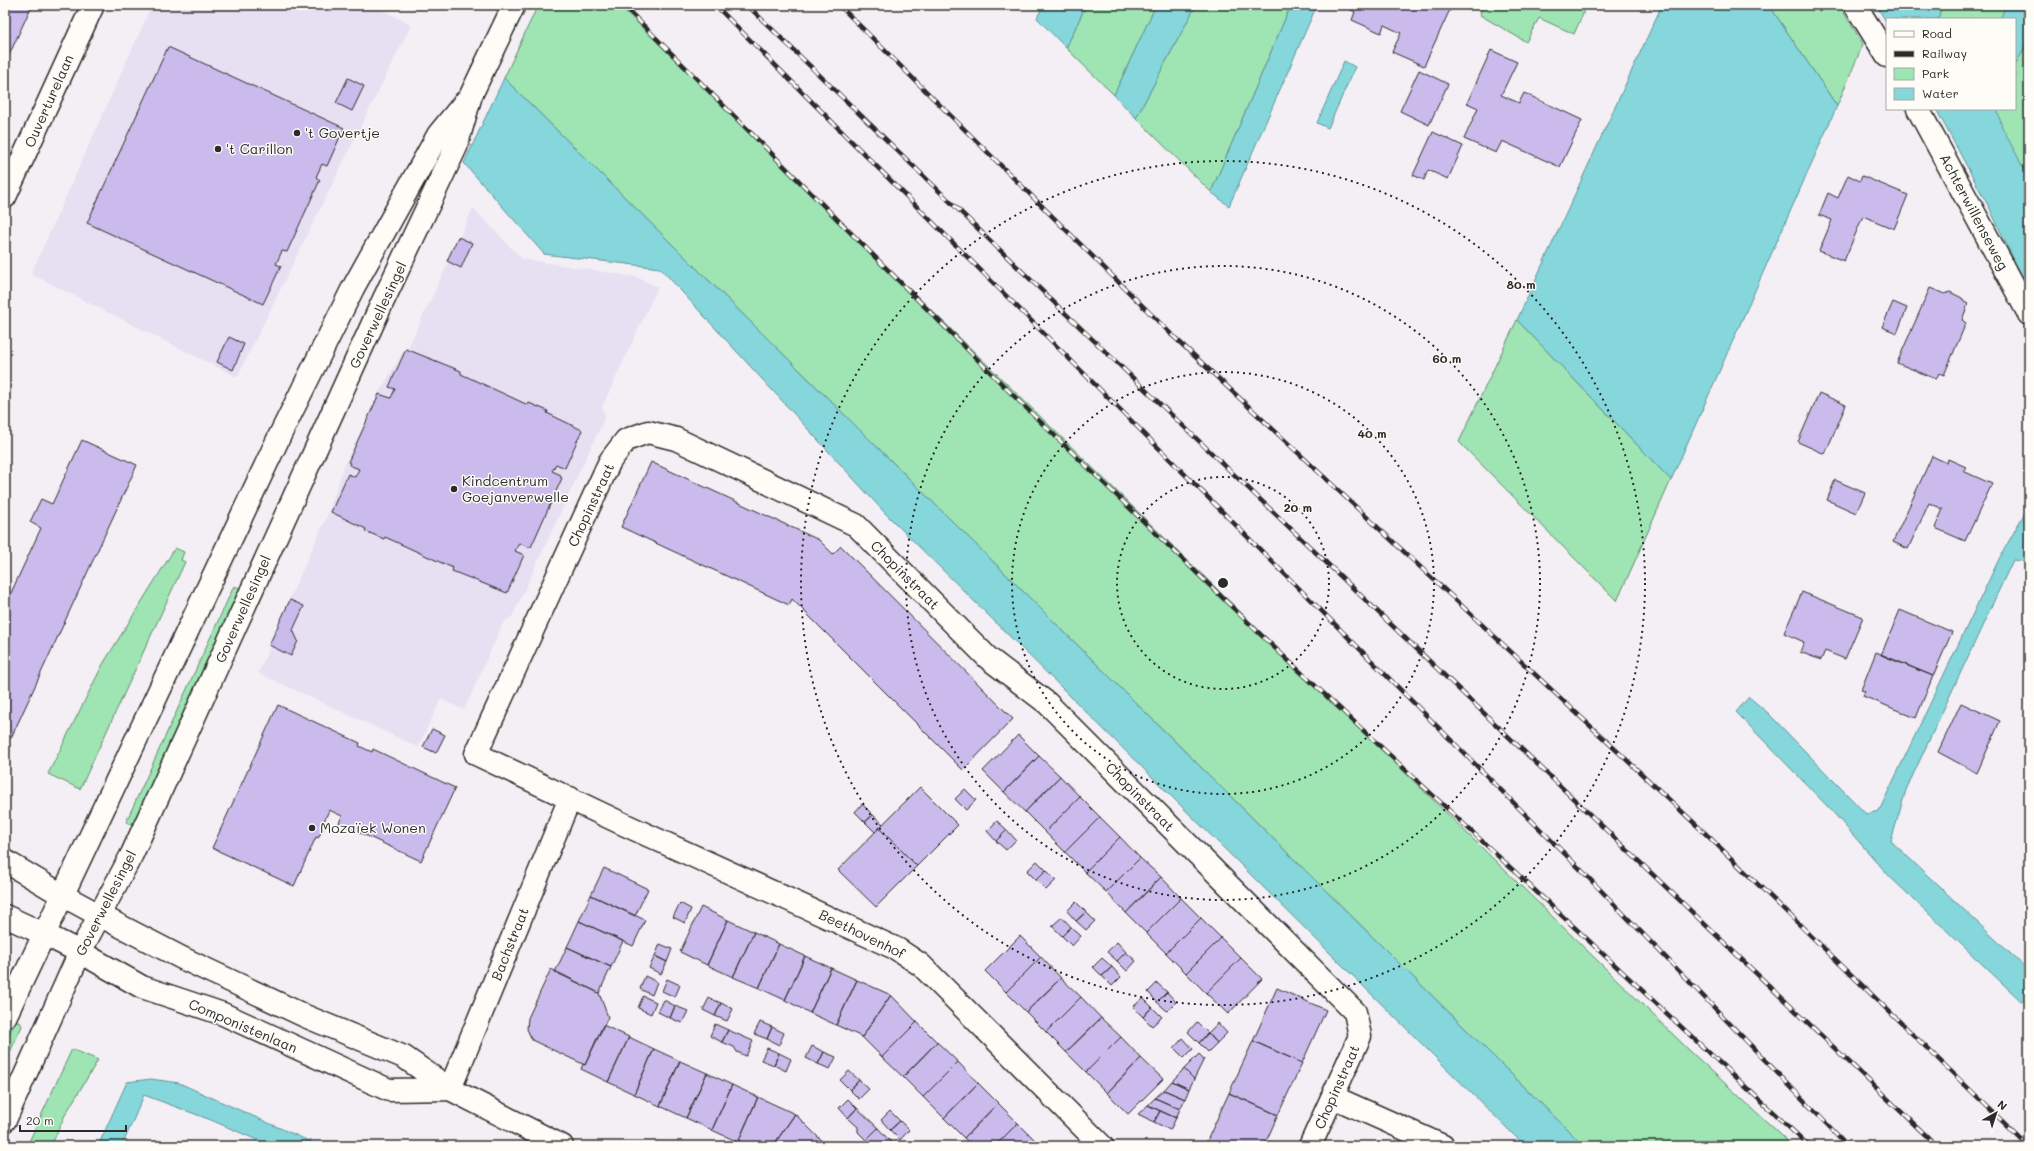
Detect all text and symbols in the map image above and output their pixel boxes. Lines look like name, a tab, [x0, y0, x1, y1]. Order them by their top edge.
legend	[1886, 18, 2016, 110]
text: Road	[1922, 25, 1952, 41]
text: Railway	[1922, 45, 1967, 61]
street label: Ouverturelaan	[20, 51, 78, 150]
text: Park	[1922, 65, 1949, 81]
text: Water	[1922, 85, 1959, 101]
place label: 't Govertje	[305, 123, 380, 142]
marker: 't Govertje	[292, 128, 302, 138]
place label: 't Carillon	[226, 139, 293, 158]
marker: 't Carillon	[213, 144, 223, 154]
street label: Achterwillenseweg	[1936, 150, 2013, 273]
street label: Goverwellesingel	[344, 258, 411, 371]
text: 80 m	[1506, 276, 1536, 292]
text: 60 m	[1433, 350, 1461, 366]
text: 40 m	[1357, 425, 1387, 441]
street label: Chopinstraat	[563, 460, 618, 550]
place label: Kindcentrum Goejanverwelle	[462, 471, 569, 506]
marker: Kindcentrum Goejanverwelle	[449, 484, 459, 494]
text: 20 m	[1284, 499, 1312, 515]
street label: Chopinstraat	[867, 536, 944, 613]
street label: Goverwellesingel	[210, 552, 275, 666]
centre of rings	[1216, 576, 1230, 590]
street label: Chopinstraat	[1102, 758, 1179, 835]
place label: Mozaïek Wonen	[320, 818, 426, 837]
marker: Mozaïek Wonen	[307, 823, 317, 833]
street label: Goverwellesingel	[71, 847, 140, 959]
street label: Bachstraat	[486, 904, 533, 983]
street label: Beethovenhof	[816, 904, 909, 963]
street label: Componistenlaan	[186, 994, 301, 1057]
street label: Chopinstraat	[1309, 1042, 1364, 1132]
north arrow	[1976, 1093, 2016, 1133]
text: N	[1995, 1096, 2011, 1113]
scale bar	[20, 1107, 126, 1133]
text: 20 m	[26, 1112, 54, 1128]

